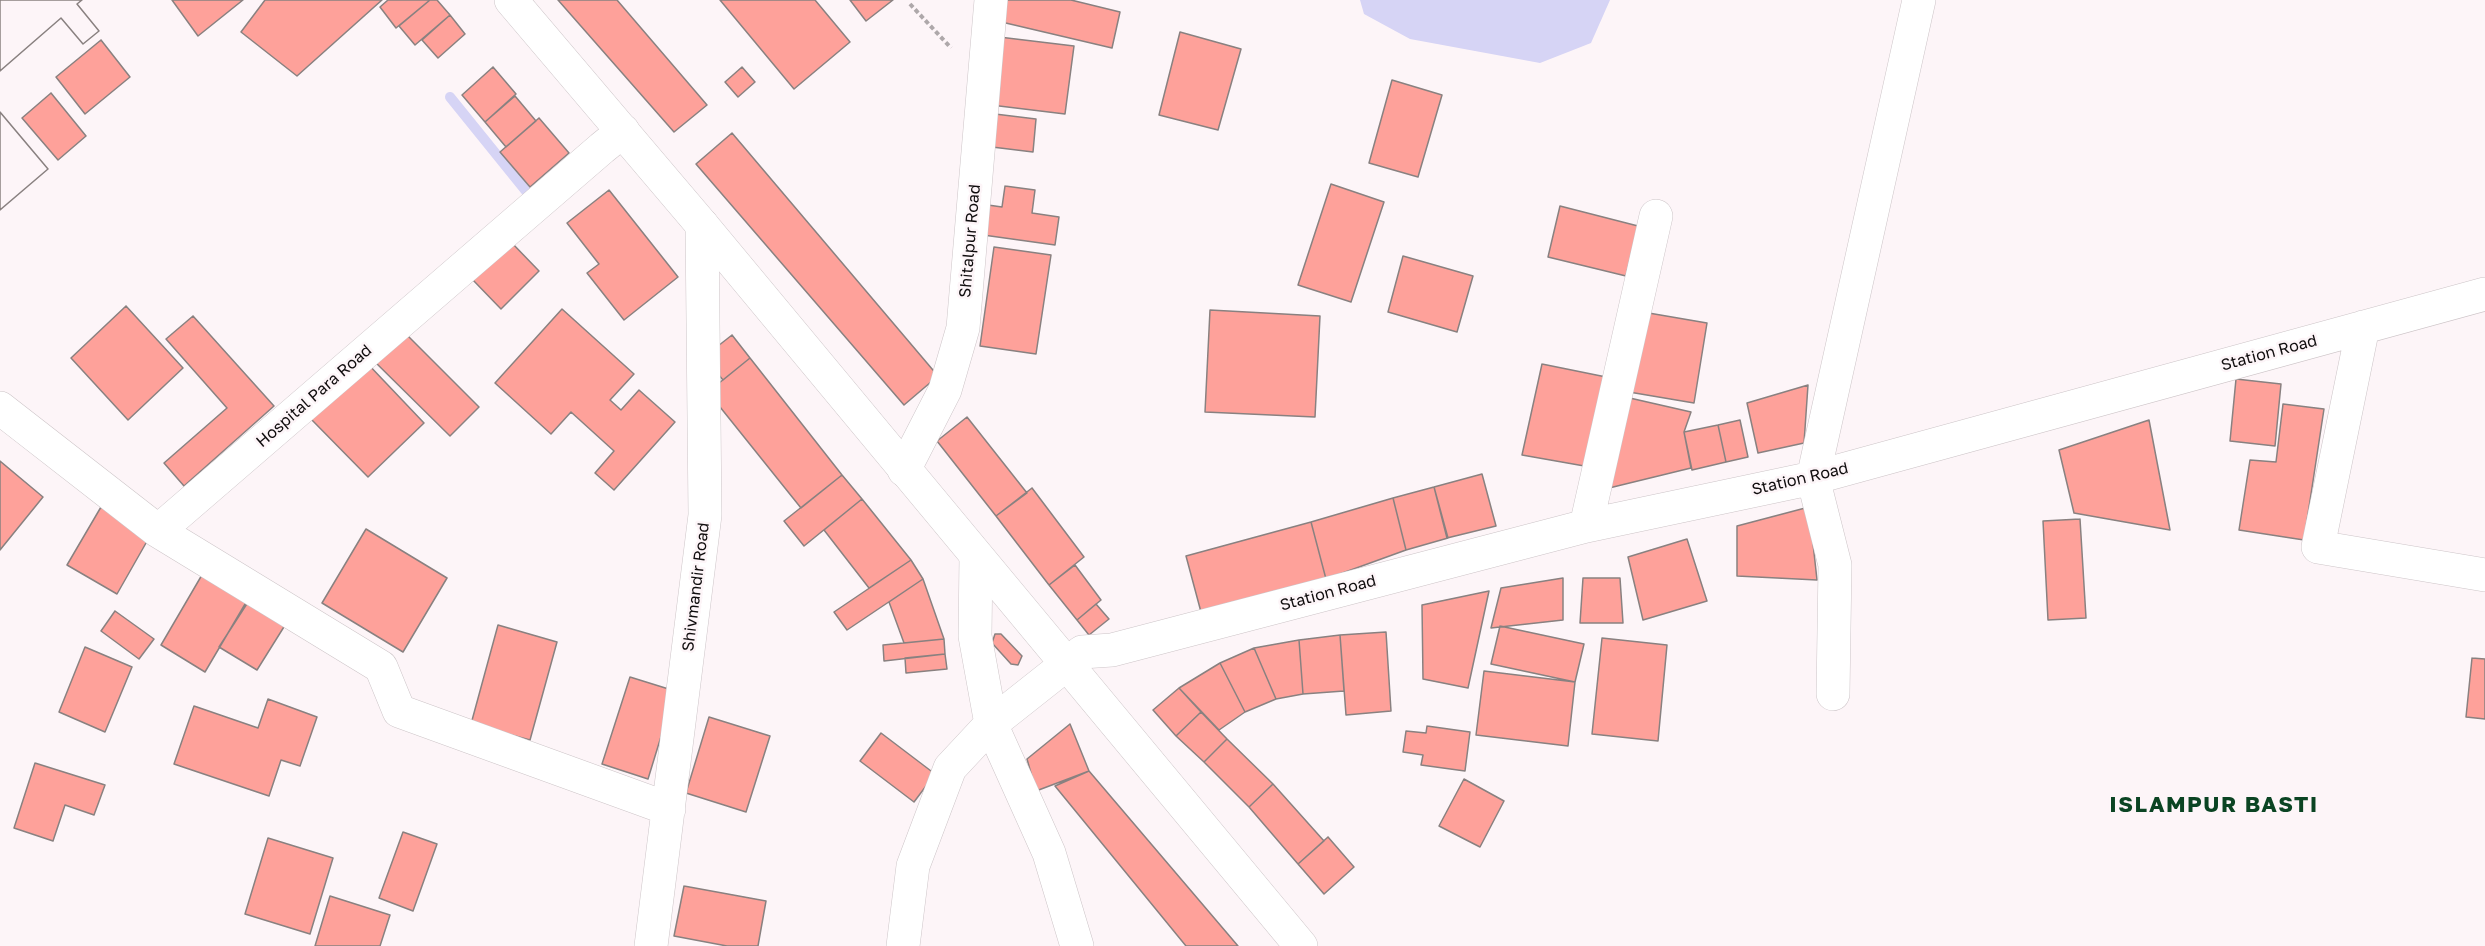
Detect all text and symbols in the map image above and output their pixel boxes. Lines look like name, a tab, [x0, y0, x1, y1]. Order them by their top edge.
street label: Shitalpur Road	[955, 183, 985, 299]
street label: Station Road	[2219, 331, 2319, 375]
street label: Hospital Para Road	[252, 341, 376, 451]
street label: Station Road	[1750, 459, 1850, 499]
street label: Shivmandir Road	[679, 521, 713, 653]
street label: Station Road	[1278, 571, 1378, 615]
district label: ISLAMPUR BASTI	[2109, 792, 2319, 818]

